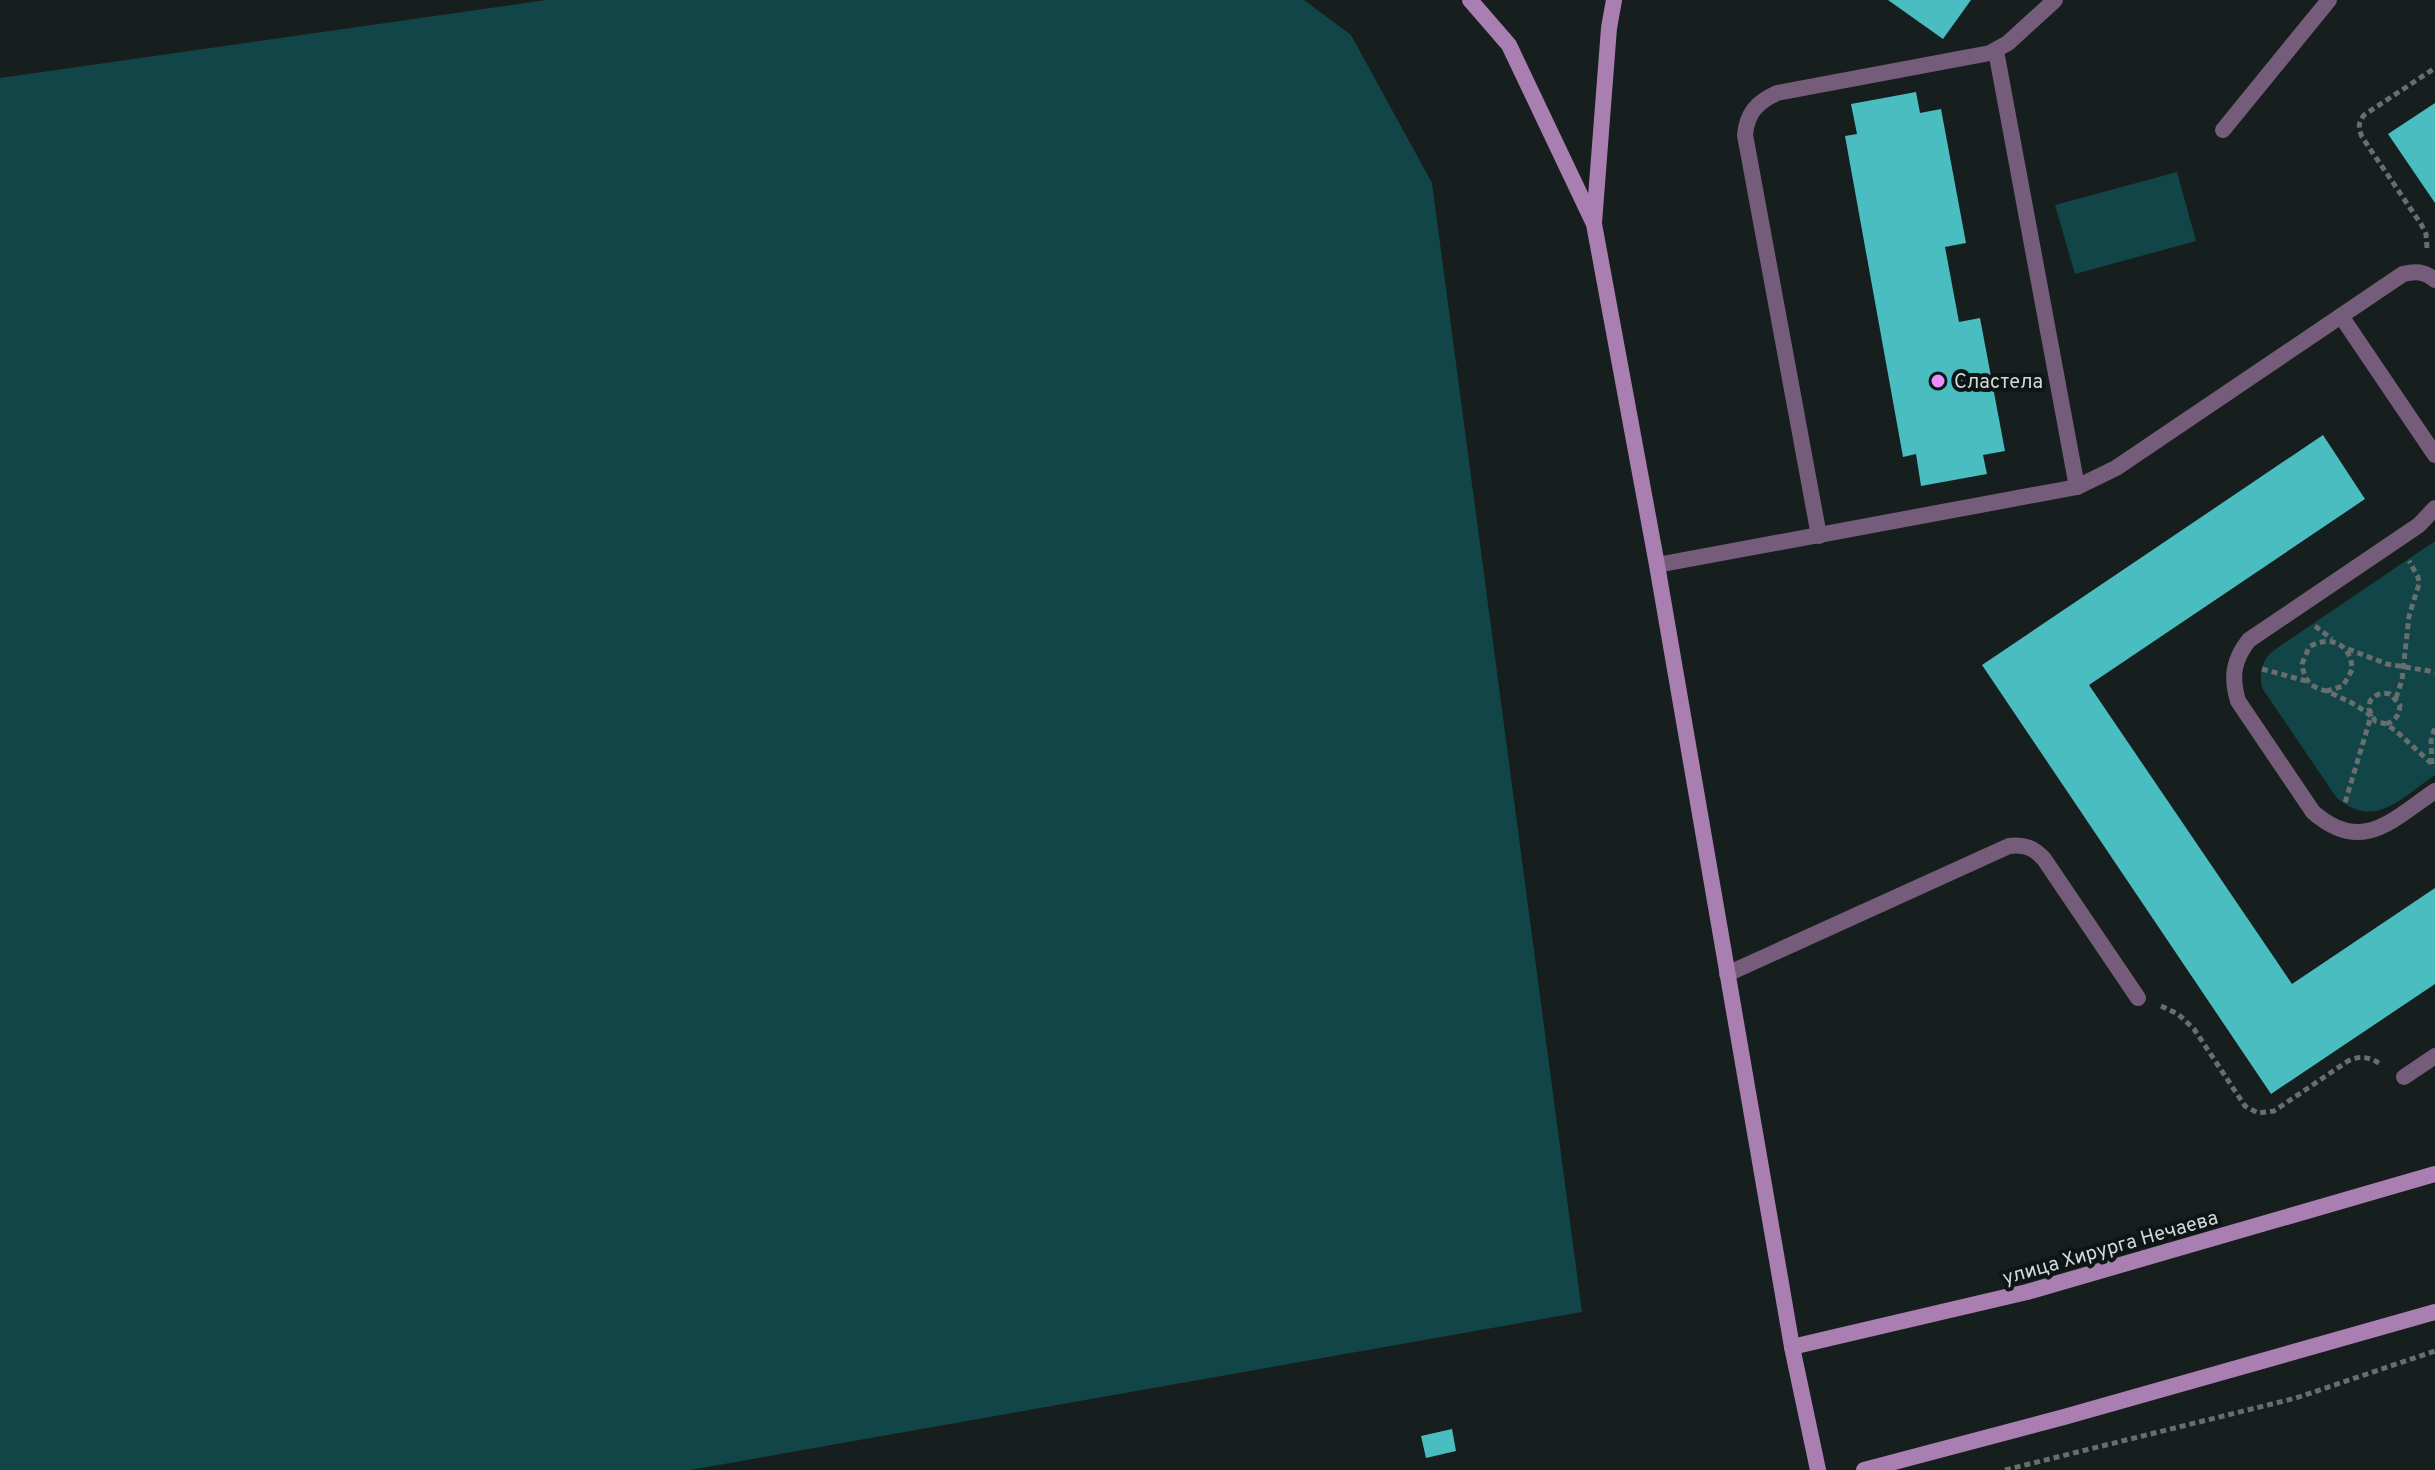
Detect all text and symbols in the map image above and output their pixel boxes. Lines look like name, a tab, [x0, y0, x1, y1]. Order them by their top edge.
place label: Сластела	[1954, 370, 2043, 396]
marker: Сластела	[1929, 372, 1947, 390]
street label: улица Хирурга Нечаева	[2000, 1206, 2221, 1292]

